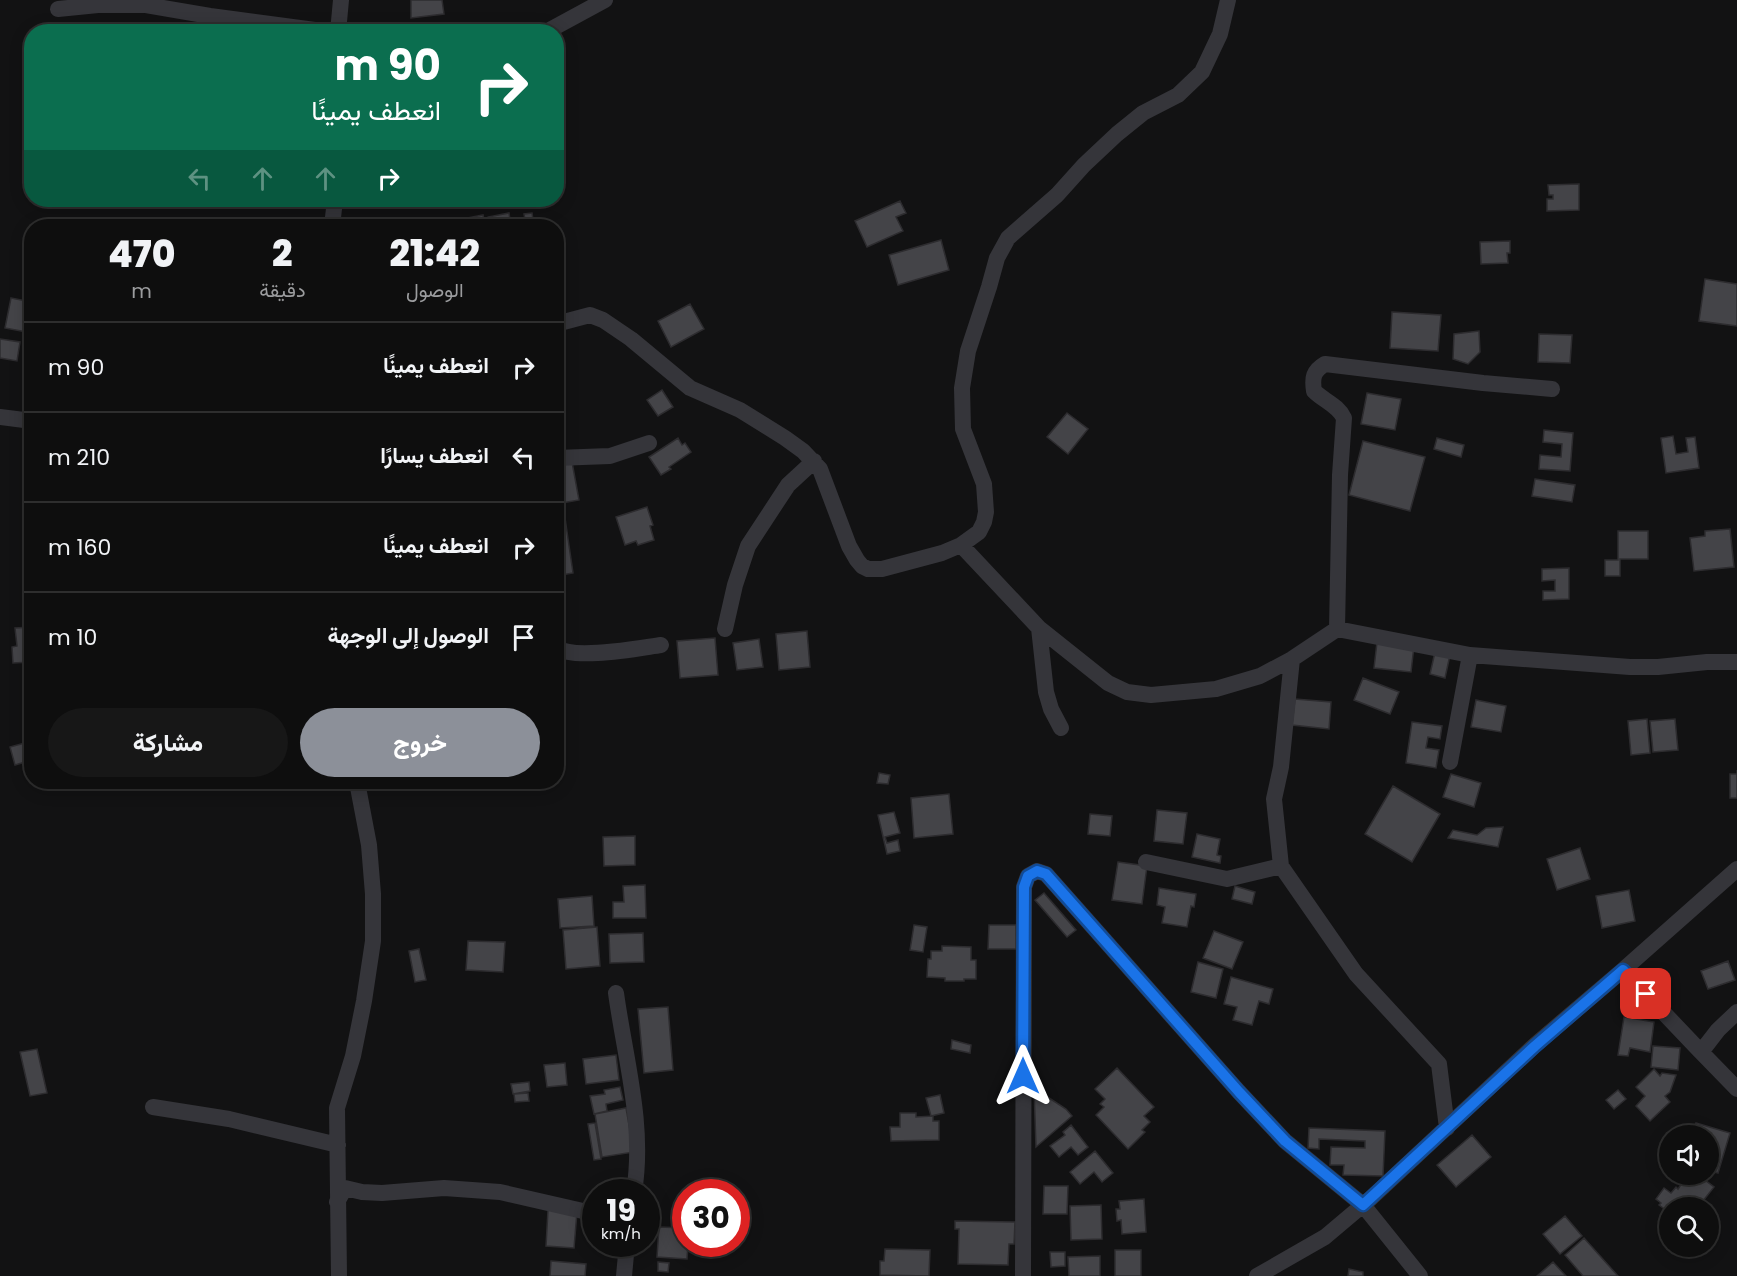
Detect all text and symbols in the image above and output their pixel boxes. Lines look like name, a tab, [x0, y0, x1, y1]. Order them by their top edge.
text: 90 m	[334, 36, 441, 95]
icon: right	[462, 48, 540, 126]
text: انعطف يمينًا	[311, 92, 441, 129]
icon: left	[183, 162, 216, 195]
icon: ahead	[246, 162, 279, 195]
icon: ahead	[309, 162, 342, 195]
icon: right	[372, 162, 405, 195]
text: 2	[272, 228, 293, 279]
text: 21:42	[389, 228, 480, 279]
text: 470	[108, 229, 175, 280]
text: دقيقة	[259, 276, 306, 304]
text: الوصول	[406, 276, 464, 304]
text: m	[131, 277, 152, 305]
text: انعطف يمينًا	[383, 350, 489, 381]
icon: right	[507, 351, 540, 384]
text: 90 m	[48, 352, 104, 383]
text: انعطف يسارًا	[380, 440, 489, 471]
icon: left	[507, 441, 540, 474]
text: 210 m	[48, 442, 110, 473]
text: انعطف يمينًا	[383, 530, 489, 561]
icon: right	[507, 531, 540, 564]
text: 160 m	[48, 532, 111, 563]
text: الوصول إلى الوجهة	[328, 620, 489, 651]
icon: arrive	[507, 621, 540, 654]
text: 10 m	[48, 622, 97, 653]
button: مشاركة	[48, 708, 288, 777]
button: خروج	[300, 708, 540, 777]
pin	[1620, 968, 1671, 1019]
icon: arrive	[1629, 977, 1662, 1010]
position arrow	[991, 1044, 1055, 1108]
map controls	[1659, 1125, 1719, 1257]
button: sound	[1659, 1125, 1719, 1185]
speed limit sign: 30	[672, 1179, 750, 1257]
text: 19	[606, 1189, 636, 1232]
button: search	[1659, 1197, 1719, 1257]
text: km/h	[601, 1223, 641, 1244]

